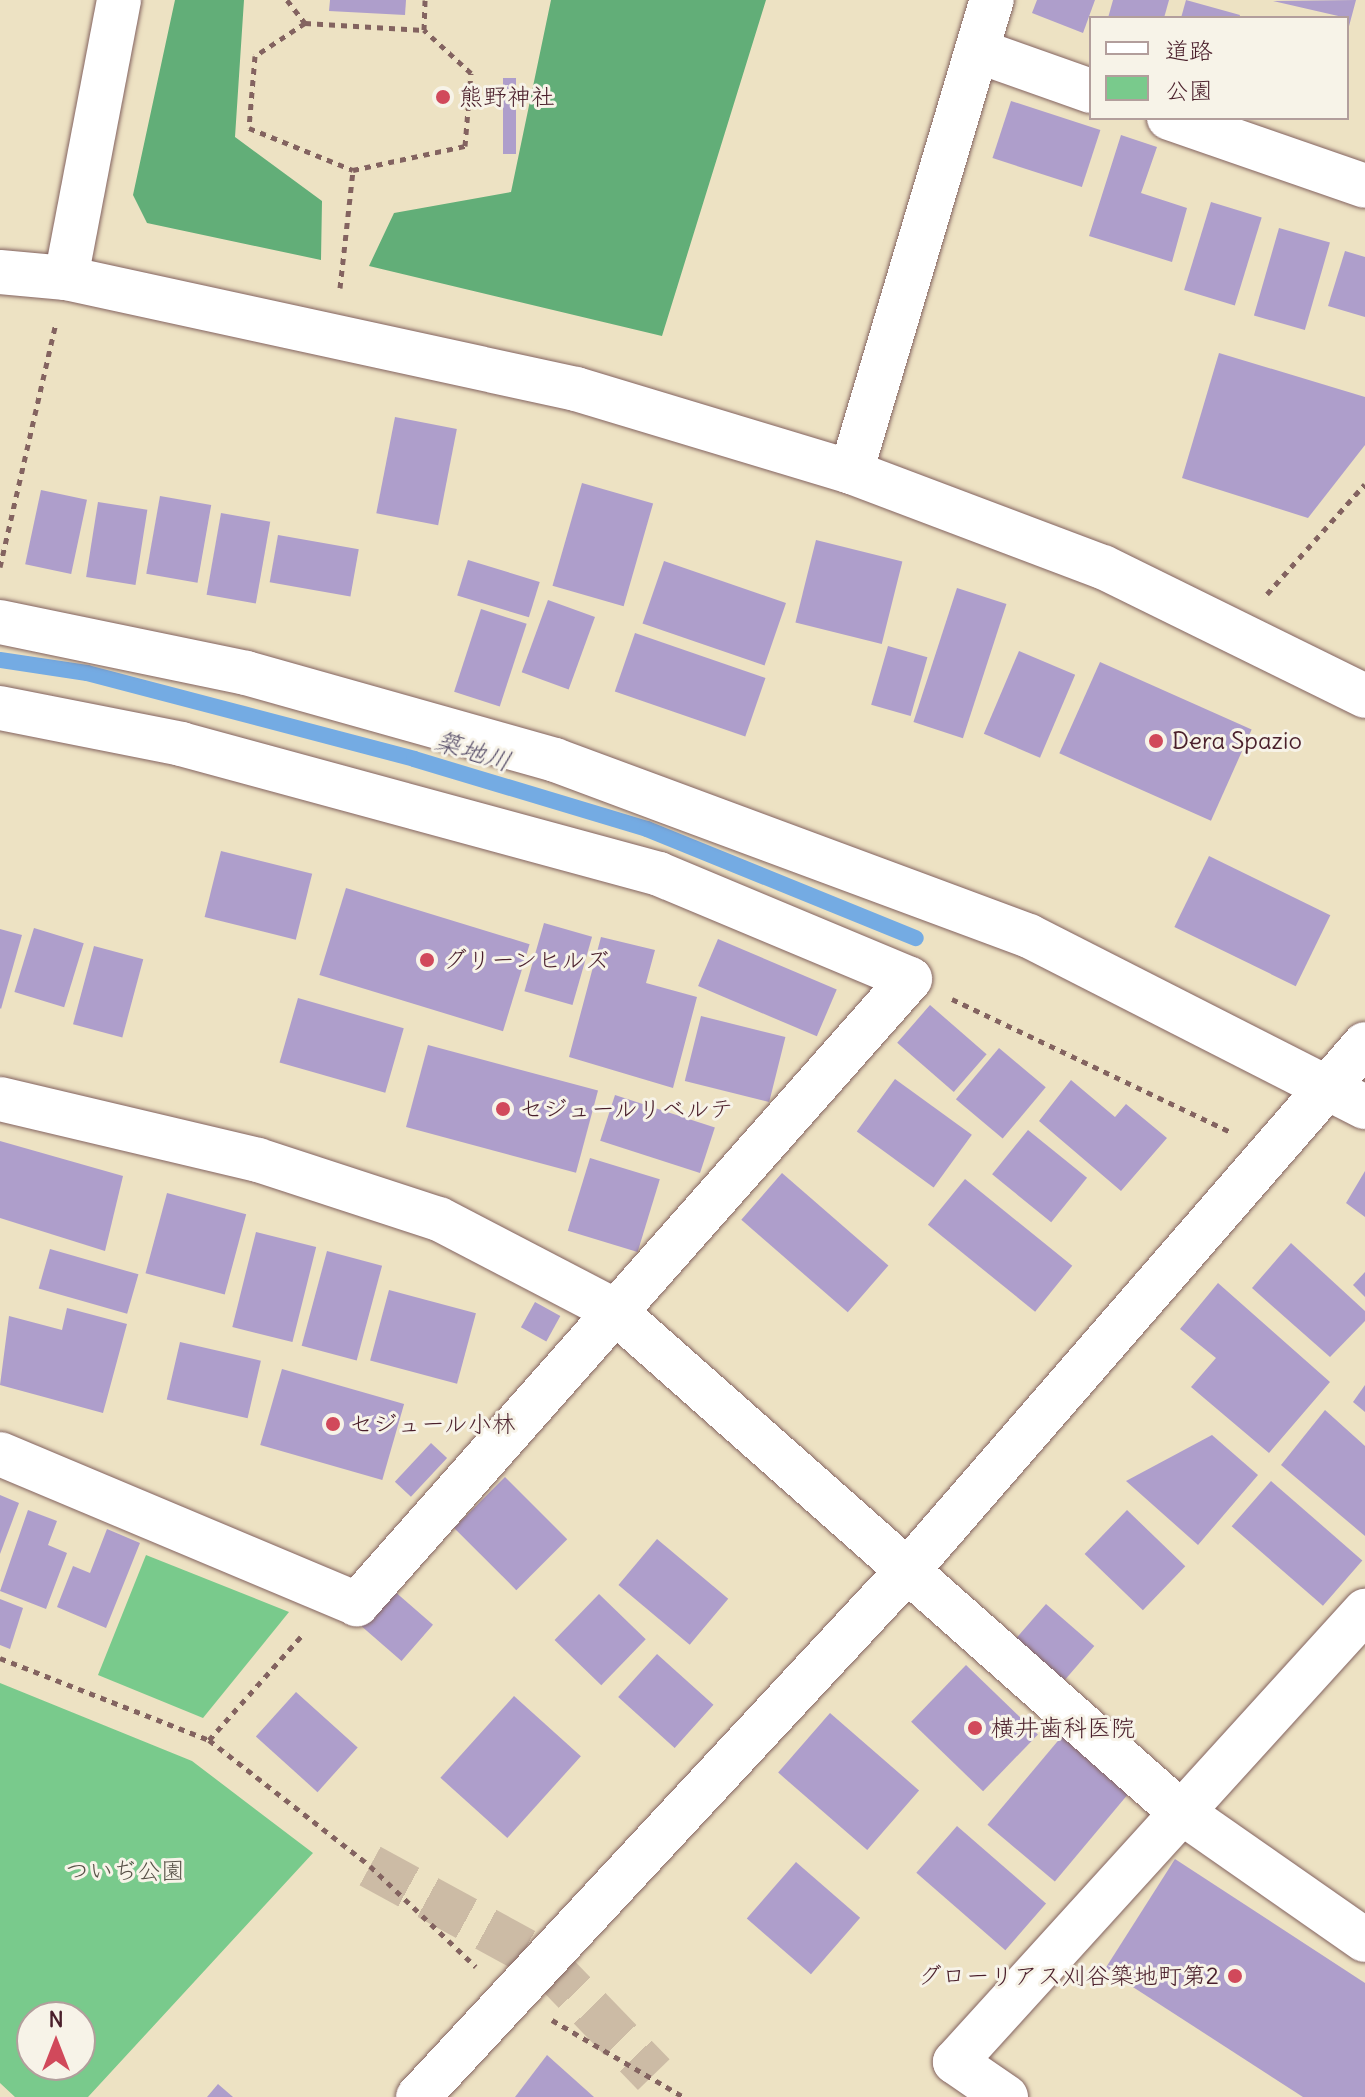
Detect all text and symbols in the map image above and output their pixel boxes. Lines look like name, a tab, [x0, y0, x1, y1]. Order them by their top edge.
legend	[1089, 16, 1349, 120]
text: 道路	[1165, 35, 1213, 65]
text: 公園	[1165, 75, 1213, 105]
place label: 熊野神社	[459, 83, 555, 111]
marker: 熊野神社	[434, 88, 452, 106]
water label: 築地川	[431, 725, 515, 777]
place label: Dera Spazio	[1172, 727, 1302, 755]
marker: Dera Spazio	[1147, 732, 1165, 750]
place label: グリーンヒルズ	[443, 946, 611, 974]
marker: グリーンヒルズ	[418, 951, 436, 969]
place label: セジュールリベルテ	[519, 1095, 735, 1123]
marker: セジュールリベルテ	[494, 1100, 512, 1118]
place label: セジュール小林	[349, 1410, 517, 1438]
marker: セジュール小林	[324, 1415, 342, 1433]
place label: 横井歯科医院	[991, 1714, 1135, 1742]
marker: 横井歯科医院	[966, 1719, 984, 1737]
park label: ついぢ公園	[65, 1857, 185, 1885]
place label: グローリアス刈谷築地町第2	[918, 1962, 1219, 1990]
marker: グローリアス刈谷築地町第2	[1226, 1967, 1244, 1985]
north arrow	[16, 2001, 96, 2081]
text: N	[48, 2005, 64, 2033]

